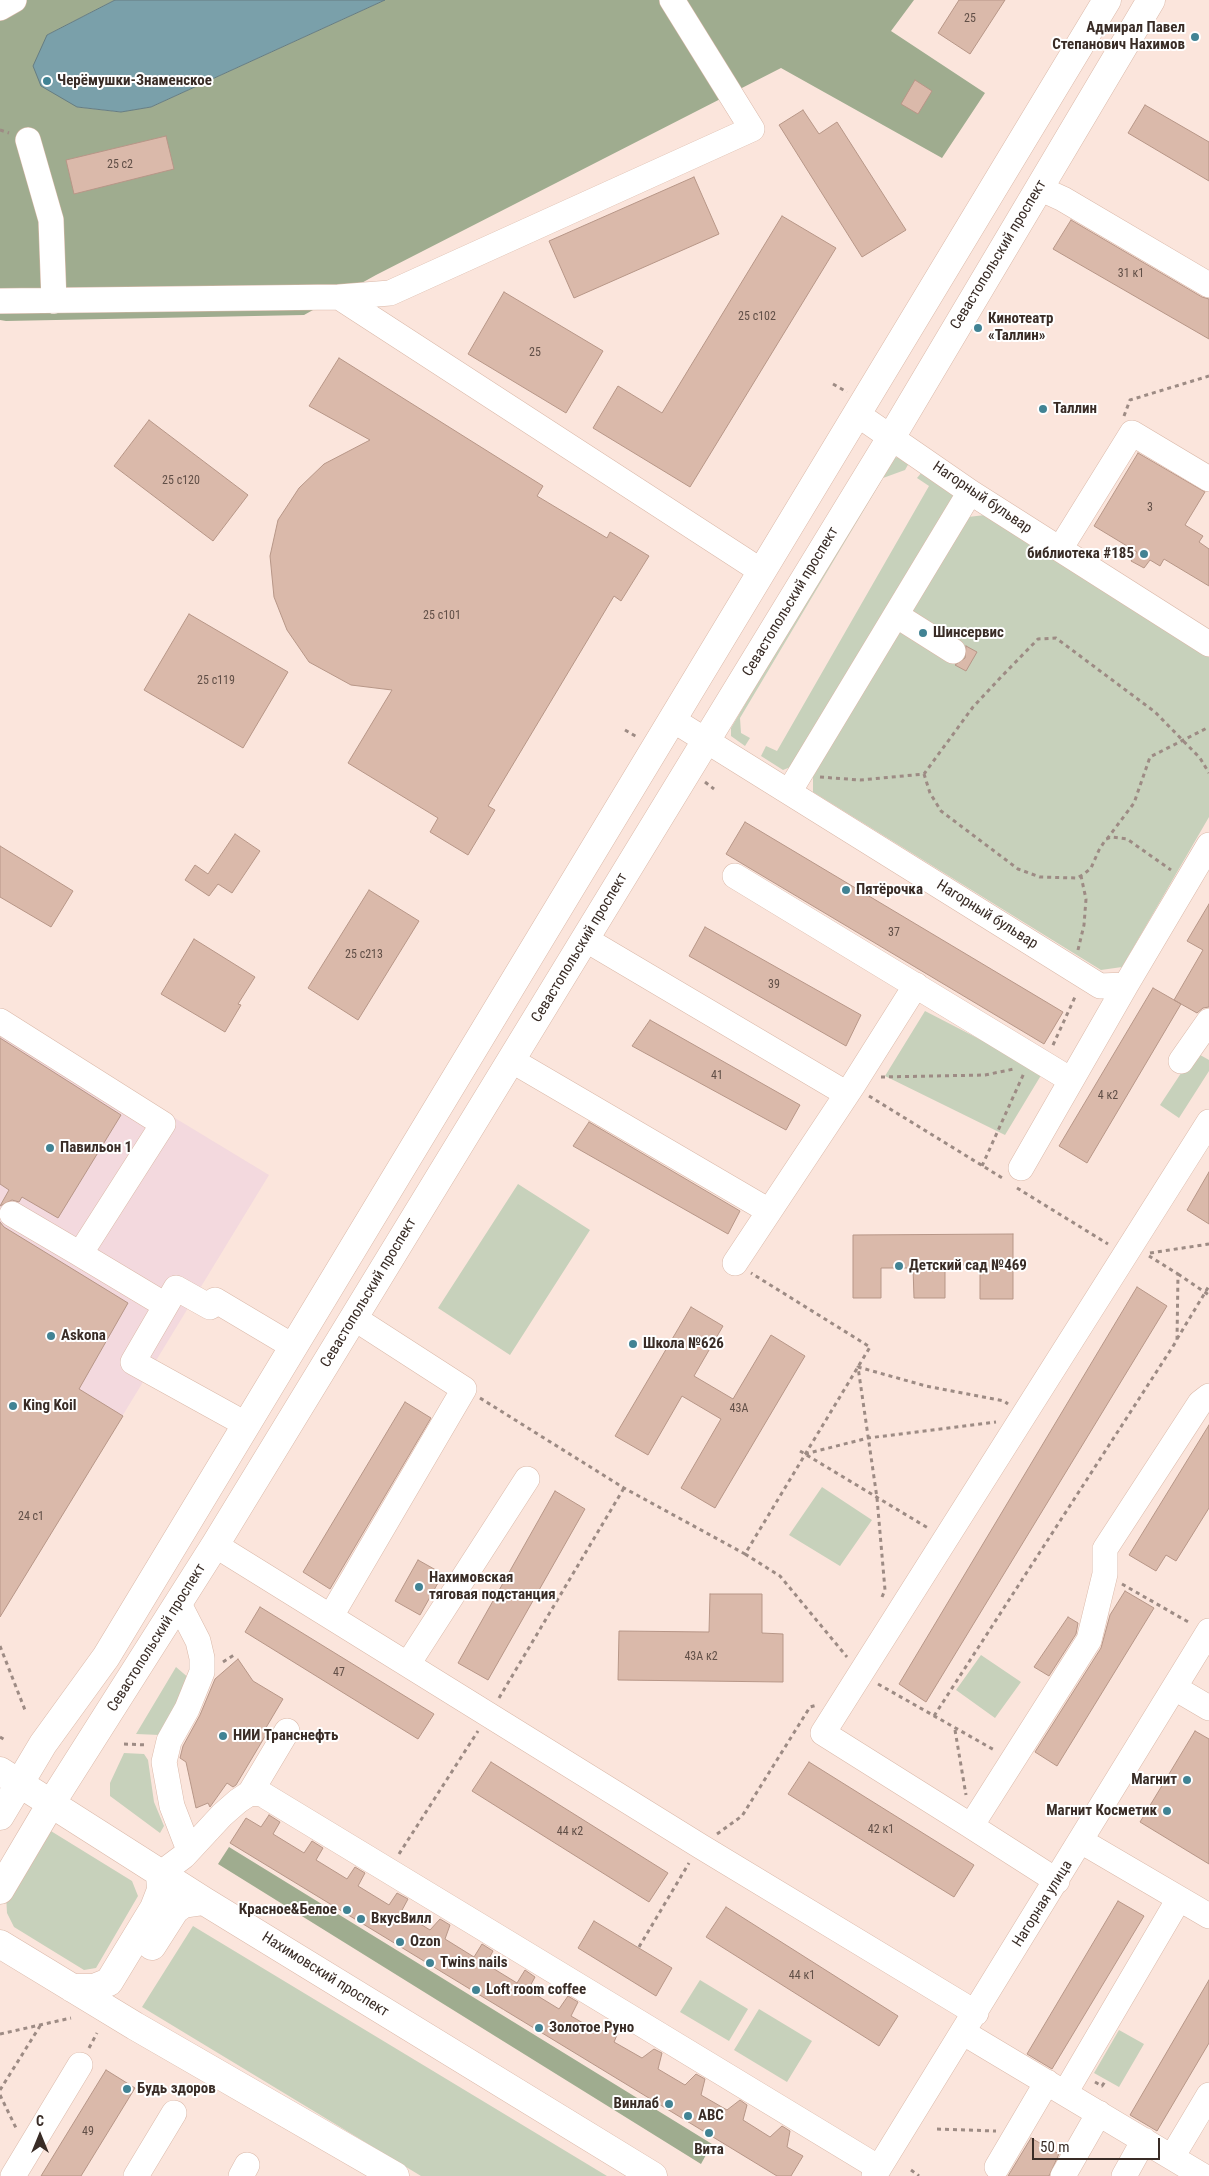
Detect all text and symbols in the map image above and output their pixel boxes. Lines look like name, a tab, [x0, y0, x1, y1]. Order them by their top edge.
house number: 25	[964, 12, 976, 26]
place label: Адмирал Павел Степанович Нахимов	[1052, 19, 1185, 54]
marker: Адмирал Павел Степанович Нахимов	[1189, 31, 1201, 43]
place label: Черёмушки-Знаменское	[57, 72, 212, 90]
marker: Черёмушки-Знаменское	[41, 75, 53, 87]
house number: 25 с2	[107, 158, 133, 172]
street label: Севастопольский проспект	[947, 177, 1051, 333]
house number: 31 к1	[1118, 267, 1144, 281]
house number: 25 с102	[738, 310, 776, 324]
place label: Кинотеатр «Таллин»	[988, 310, 1053, 345]
marker: Кинотеатр «Таллин»	[972, 322, 984, 334]
house number: 25	[529, 346, 541, 360]
place label: Таллин	[1053, 400, 1097, 418]
marker: Таллин	[1037, 403, 1049, 415]
street label: Нагорный бульвар	[929, 458, 1035, 538]
house number: 25 с120	[162, 474, 200, 488]
house number: 3	[1147, 501, 1153, 515]
street label: Севастопольский проспект	[739, 524, 843, 680]
place label: библиотека #185	[1027, 545, 1134, 563]
marker: библиотека #185	[1138, 548, 1150, 560]
house number: 25 с101	[423, 609, 461, 623]
place label: Шинсервис	[933, 624, 1004, 642]
marker: Шинсервис	[917, 627, 929, 639]
house number: 25 с119	[197, 674, 235, 688]
street label: Севастопольский проспект	[528, 870, 632, 1026]
street label: Нагорный бульвар	[933, 877, 1041, 953]
place label: Пятёрочка	[856, 881, 923, 899]
marker: Пятёрочка	[840, 884, 852, 896]
house number: 37	[888, 926, 900, 940]
house number: 25 с213	[345, 948, 383, 962]
house number: 39	[768, 978, 780, 992]
house number: 41	[711, 1069, 723, 1083]
house number: 4 к2	[1098, 1089, 1118, 1103]
place label: Павильон 1	[60, 1139, 132, 1157]
marker: Павильон 1	[44, 1142, 56, 1154]
street label: Севастопольский проспект	[317, 1215, 421, 1371]
place label: Детский сад №469	[909, 1257, 1027, 1275]
marker: Детский сад №469	[893, 1260, 905, 1272]
place label: Askona	[61, 1327, 106, 1345]
marker: Askona	[45, 1330, 57, 1342]
place label: Школа №626	[643, 1335, 724, 1353]
marker: Школа №626	[627, 1338, 639, 1350]
place label: King Koil	[23, 1397, 77, 1415]
marker: King Koil	[7, 1400, 19, 1412]
house number: 43А	[730, 1402, 748, 1416]
house number: 24 с1	[18, 1510, 44, 1524]
street label: Севастопольский проспект	[104, 1561, 210, 1715]
place label: Нахимовская тяговая подстанция	[429, 1569, 556, 1604]
marker: Нахимовская тяговая подстанция	[413, 1581, 425, 1593]
house number: 43А к2	[684, 1650, 718, 1664]
house number: 47	[333, 1666, 345, 1680]
place label: НИИ Транснефть	[233, 1727, 338, 1745]
marker: НИИ Транснефть	[217, 1730, 229, 1742]
place label: Магнит	[1131, 1771, 1177, 1789]
marker: Магнит	[1181, 1774, 1193, 1786]
place label: Магнит Косметик	[1046, 1802, 1157, 1820]
marker: Магнит Косметик	[1161, 1805, 1173, 1817]
house number: 42 к1	[868, 1823, 894, 1837]
house number: 44 к2	[557, 1825, 583, 1839]
street label: Нагорная улица	[1009, 1857, 1077, 1951]
place label: Красное&Белое	[239, 1901, 337, 1919]
marker: Красное&Белое	[341, 1904, 353, 1916]
place label: ВкусВилл	[371, 1910, 431, 1928]
marker: ВкусВилл	[355, 1913, 367, 1925]
street label: Нахимовский проспект	[258, 1929, 392, 2021]
place label: Ozon	[410, 1933, 441, 1951]
marker: Ozon	[394, 1936, 406, 1948]
place label: Twins nails	[440, 1954, 508, 1972]
marker: Twins nails	[424, 1957, 436, 1969]
house number: 44 к1	[789, 1969, 815, 1983]
place label: Loft room coffee	[486, 1981, 586, 1999]
marker: Loft room coffee	[470, 1984, 482, 1996]
place label: Золотое Руно	[549, 2019, 634, 2037]
marker: Золотое Руно	[533, 2022, 545, 2034]
place label: Будь здоров	[137, 2080, 216, 2098]
marker: Будь здоров	[121, 2083, 133, 2095]
place label: Винлаб	[614, 2095, 659, 2113]
marker: Винлаб	[663, 2098, 675, 2110]
place label: ABC	[698, 2107, 724, 2125]
marker: ABC	[682, 2110, 694, 2122]
north arrow	[15, 2111, 65, 2161]
text: С	[36, 2113, 44, 2129]
house number: 49	[82, 2125, 94, 2139]
marker: Вита	[703, 2127, 715, 2139]
scale bar	[1034, 2128, 1162, 2160]
text: 50 m	[1040, 2138, 1070, 2156]
place label: Вита	[694, 2141, 724, 2159]

